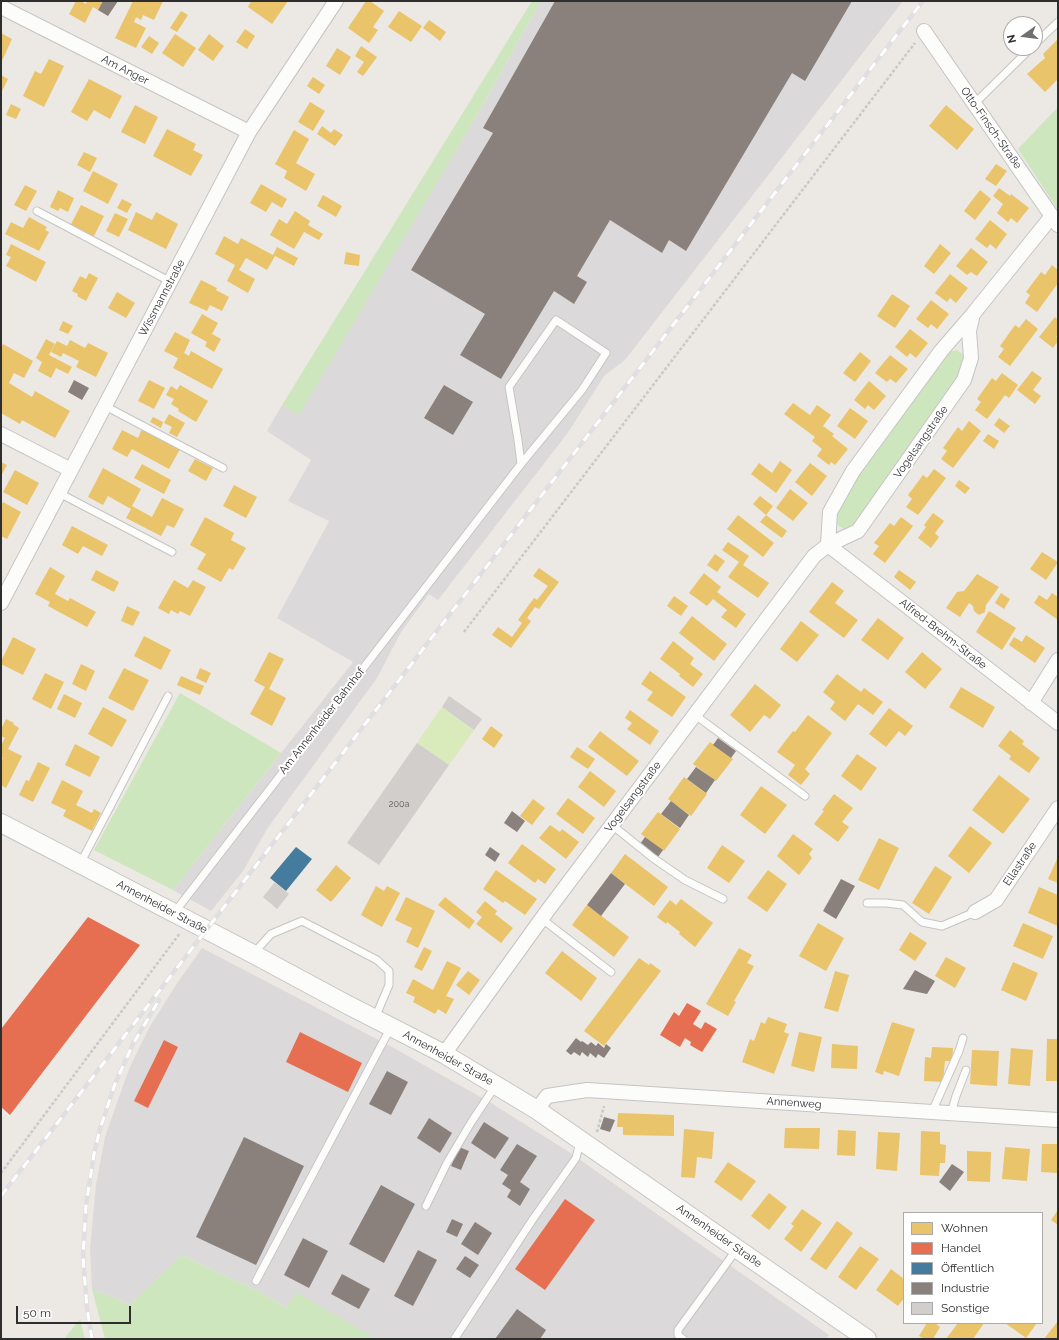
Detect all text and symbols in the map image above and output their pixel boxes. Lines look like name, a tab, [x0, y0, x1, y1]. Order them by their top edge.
north arrow	[1003, 16, 1043, 56]
text: N	[1005, 33, 1019, 44]
street label: Am Anger	[99, 52, 151, 88]
street label: Otto-Finsch-Straße	[958, 84, 1024, 172]
street label: Wissmannstraße	[136, 257, 188, 339]
street label: Vogelsangstraße	[891, 403, 951, 481]
street label: Alfred-Brehm-Straße	[897, 596, 989, 672]
street label: Am Annenheider Bahnhof	[276, 665, 368, 777]
street label: Vogelsangstraße	[602, 759, 664, 835]
house number: 200a	[389, 799, 409, 809]
street label: Ellastraße	[1001, 840, 1039, 888]
street label: Annenheider Straße	[114, 877, 210, 937]
street label: Annenheider Straße	[401, 1028, 495, 1088]
street label: Annenweg	[766, 1094, 822, 1112]
street label: Annenheider Straße	[674, 1202, 764, 1270]
legend	[903, 1212, 1043, 1324]
text: Wohnen	[941, 1221, 988, 1235]
text: Handel	[941, 1241, 981, 1255]
text: Öffentlich	[941, 1261, 994, 1275]
text: Industrie	[941, 1281, 989, 1295]
scale bar	[18, 1298, 133, 1324]
text: Sonstige	[941, 1301, 989, 1315]
text: 50 m	[23, 1306, 51, 1320]

